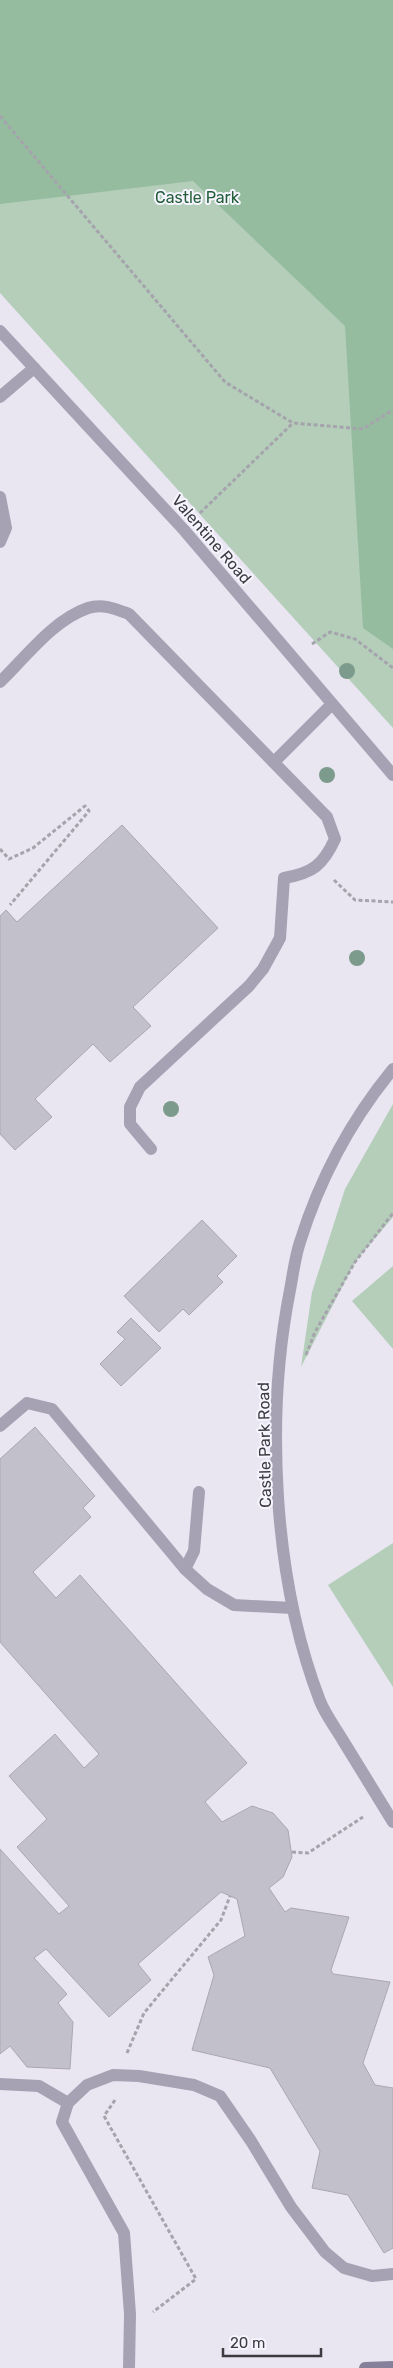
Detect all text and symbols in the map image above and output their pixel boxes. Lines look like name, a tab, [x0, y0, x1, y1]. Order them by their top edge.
park label: Castle Park	[155, 188, 240, 207]
street label: Valentine Road	[168, 491, 255, 588]
street label: Castle Park Road	[254, 1382, 275, 1508]
scale bar	[223, 2326, 320, 2358]
text: 20 m	[230, 2334, 265, 2352]

